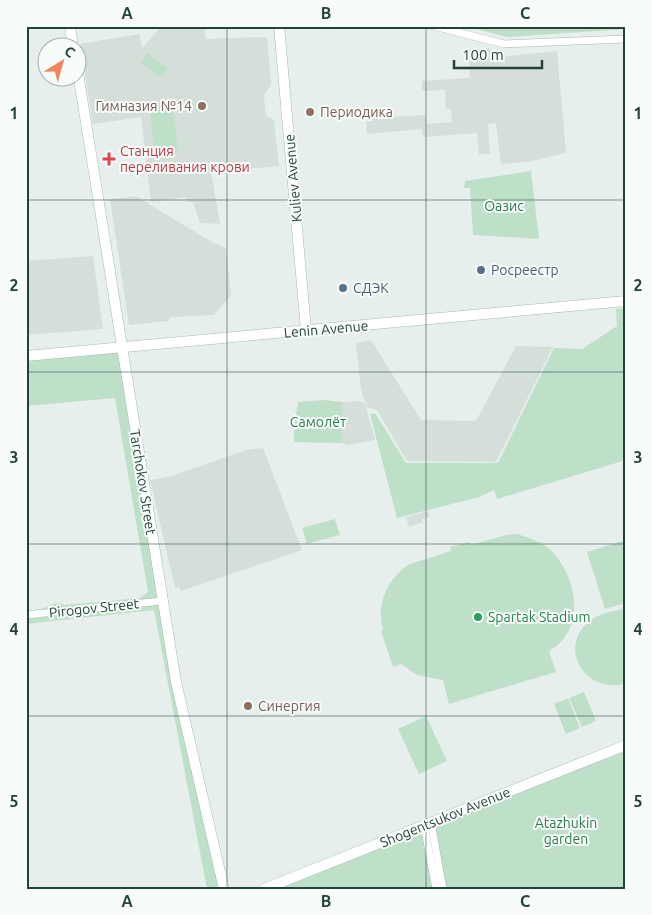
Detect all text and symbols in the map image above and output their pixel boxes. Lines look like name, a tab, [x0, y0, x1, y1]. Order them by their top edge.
text: A	[121, 4, 133, 22]
text: B	[321, 4, 331, 22]
text: C	[520, 4, 530, 22]
north arrow	[38, 38, 88, 88]
scale bar	[454, 38, 542, 70]
text: С	[61, 43, 78, 61]
text: 100 m	[462, 46, 504, 63]
place label: Гимназия №14	[95, 98, 192, 114]
marker: Гимназия №14	[196, 100, 208, 112]
text: 1	[9, 104, 19, 122]
place label: Периодика	[320, 104, 393, 120]
text: 1	[633, 104, 643, 122]
marker: Периодика	[304, 106, 316, 118]
street label: Kuliev Avenue	[281, 133, 305, 223]
place label: Станция переливания крови	[120, 143, 250, 175]
marker: Станция переливания крови	[102, 152, 116, 166]
park label: Оазис	[484, 198, 524, 214]
place label: Росреестр	[491, 262, 559, 278]
marker: Росреестр	[475, 264, 487, 276]
text: 2	[9, 276, 19, 294]
text: 2	[633, 276, 643, 294]
place label: СДЭК	[353, 280, 389, 296]
marker: СДЭК	[337, 282, 349, 294]
street label: Lenin Avenue	[283, 317, 369, 341]
park label: Самолёт	[290, 414, 346, 430]
street label: Tarchokov Street	[127, 428, 159, 536]
text: 3	[9, 448, 19, 466]
text: 3	[633, 448, 643, 466]
street label: Pirogov Street	[48, 595, 140, 621]
place label: Spartak Stadium	[488, 609, 591, 625]
marker: Spartak Stadium	[472, 611, 484, 623]
text: 4	[9, 620, 19, 638]
text: 4	[633, 620, 643, 638]
place label: Синергия	[258, 698, 320, 714]
marker: Синергия	[242, 700, 254, 712]
street label: Shogentsukov Avenue	[378, 784, 512, 850]
text: 5	[9, 792, 19, 810]
text: 5	[633, 792, 643, 810]
park label: Atazhukin garden	[535, 815, 597, 847]
text: A	[121, 892, 133, 910]
text: B	[321, 892, 331, 910]
text: C	[520, 892, 530, 910]

